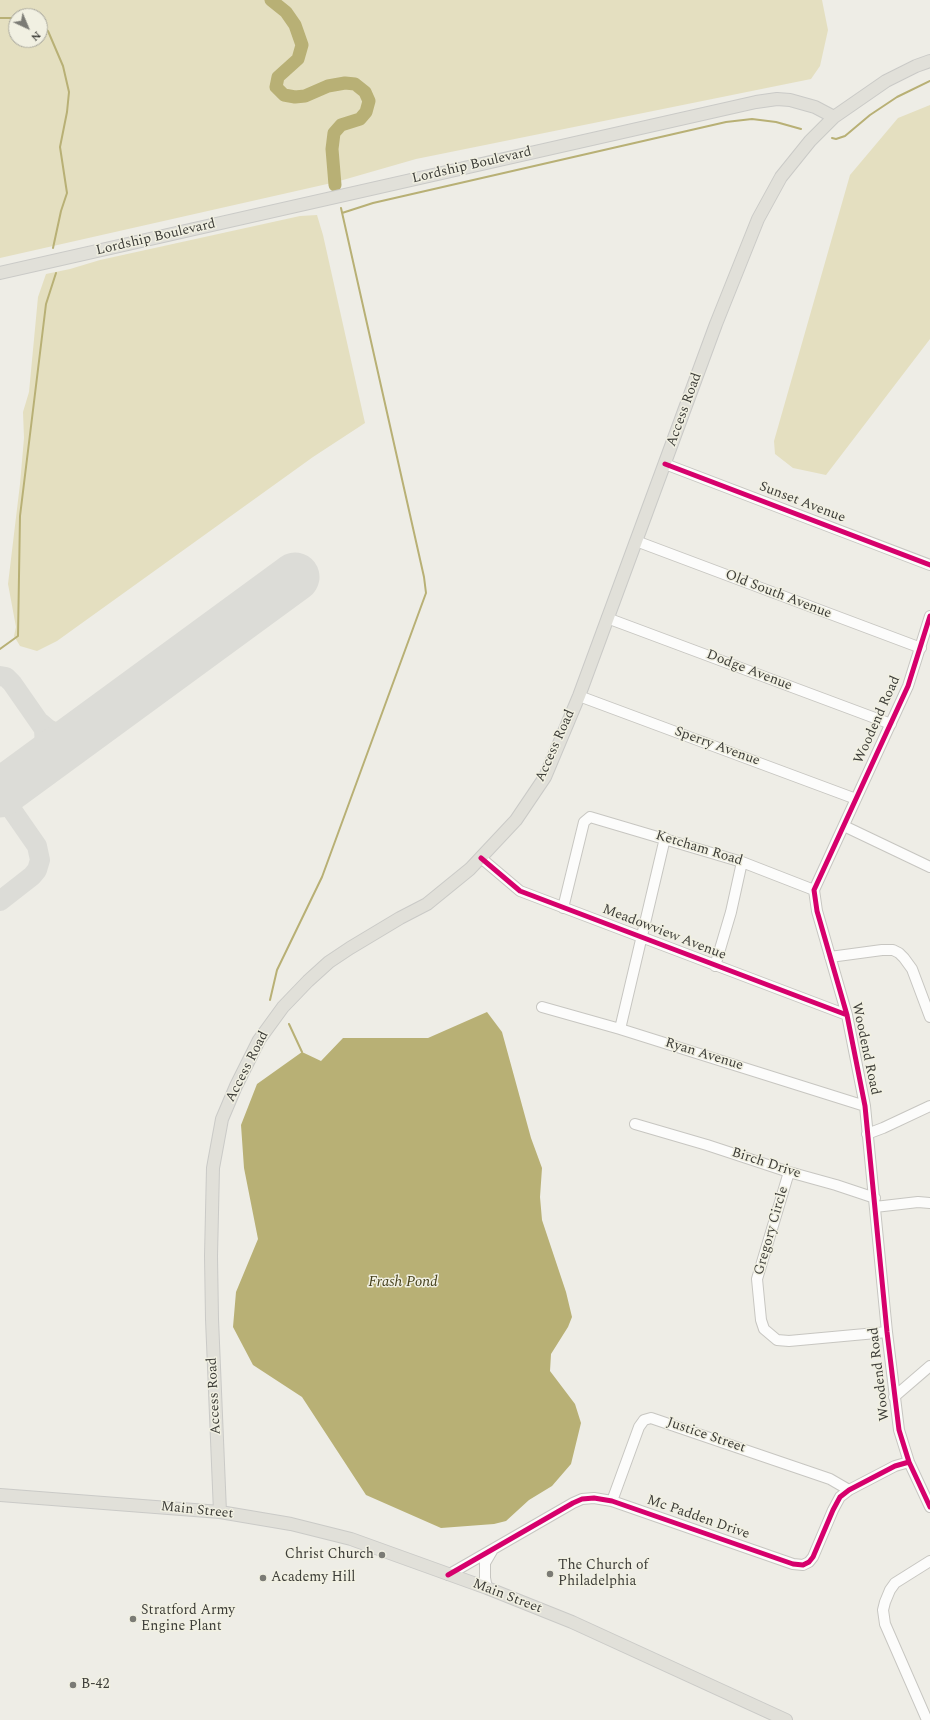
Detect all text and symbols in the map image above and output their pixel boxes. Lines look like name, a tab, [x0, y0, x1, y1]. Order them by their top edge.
north arrow	[8, 8, 48, 48]
text: N	[27, 27, 45, 46]
street label: Lordship Boulevard	[411, 144, 533, 188]
street label: Lordship Boulevard	[95, 216, 217, 260]
street label: Access Road	[664, 371, 706, 449]
street label: Sunset Avenue	[757, 479, 847, 527]
street label: Old South Avenue	[722, 567, 834, 623]
street label: Dodge Avenue	[704, 647, 794, 695]
street label: Woodend Road	[851, 673, 905, 767]
street label: Access Road	[533, 707, 579, 785]
street label: Sperry Avenue	[672, 724, 762, 770]
street label: Ketcham Road	[653, 828, 745, 870]
street label: Meadowview Avenue	[600, 902, 728, 964]
street label: Woodend Road	[847, 1001, 883, 1097]
street label: Access Road	[223, 1029, 273, 1105]
street label: Ryan Avenue	[663, 1035, 745, 1075]
street label: Birch Drive	[729, 1145, 803, 1183]
street label: Gregory Circle	[751, 1185, 793, 1277]
water label: Frash Pond	[368, 1274, 438, 1292]
street label: Woodend Road	[866, 1326, 894, 1422]
street label: Access Road	[205, 1357, 225, 1435]
street label: Justice Street	[664, 1415, 748, 1457]
street label: Mc Padden Drive	[644, 1493, 752, 1543]
street label: Main Street	[160, 1499, 234, 1523]
place label: Christ Church	[285, 1547, 374, 1563]
marker: Christ Church	[377, 1550, 387, 1560]
place label: The Church of Philadelphia	[558, 1558, 648, 1590]
marker: The Church of Philadelphia	[545, 1569, 555, 1579]
place label: Academy Hill	[271, 1570, 355, 1586]
marker: Academy Hill	[258, 1573, 268, 1583]
street label: Main Street	[470, 1576, 544, 1618]
place label: Stratford Army Engine Plant	[141, 1603, 235, 1636]
marker: Stratford Army Engine Plant	[128, 1614, 138, 1624]
place label: B-42	[81, 1677, 109, 1693]
marker: B-42	[68, 1680, 78, 1690]

